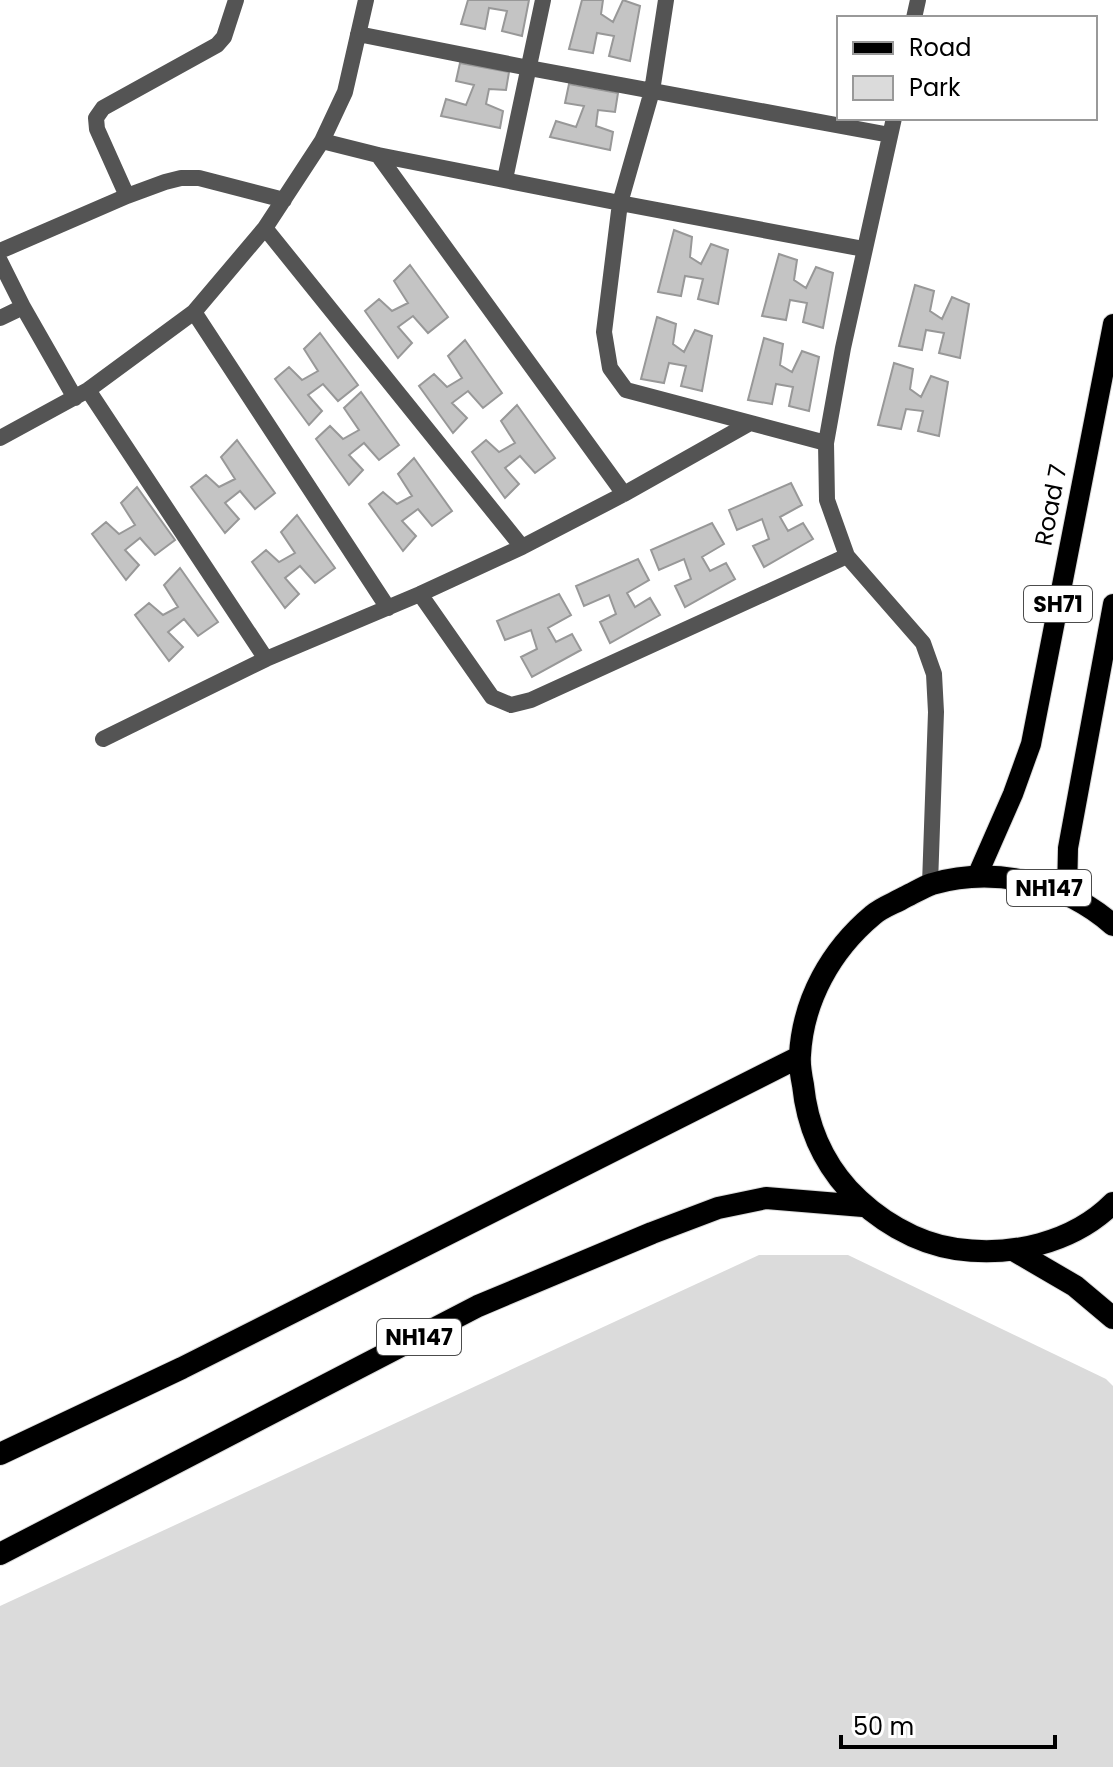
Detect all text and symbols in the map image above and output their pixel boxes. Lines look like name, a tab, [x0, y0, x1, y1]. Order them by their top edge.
legend	[837, 16, 1097, 120]
text: Road	[909, 31, 971, 64]
text: Park	[909, 71, 961, 104]
street label: Road 7	[1026, 462, 1075, 548]
road number: SH71	[1024, 586, 1092, 622]
road number: NH147	[1007, 870, 1091, 906]
road number: NH147	[377, 1319, 461, 1355]
scale bar	[841, 1699, 1055, 1749]
text: 50 m	[853, 1710, 914, 1743]

